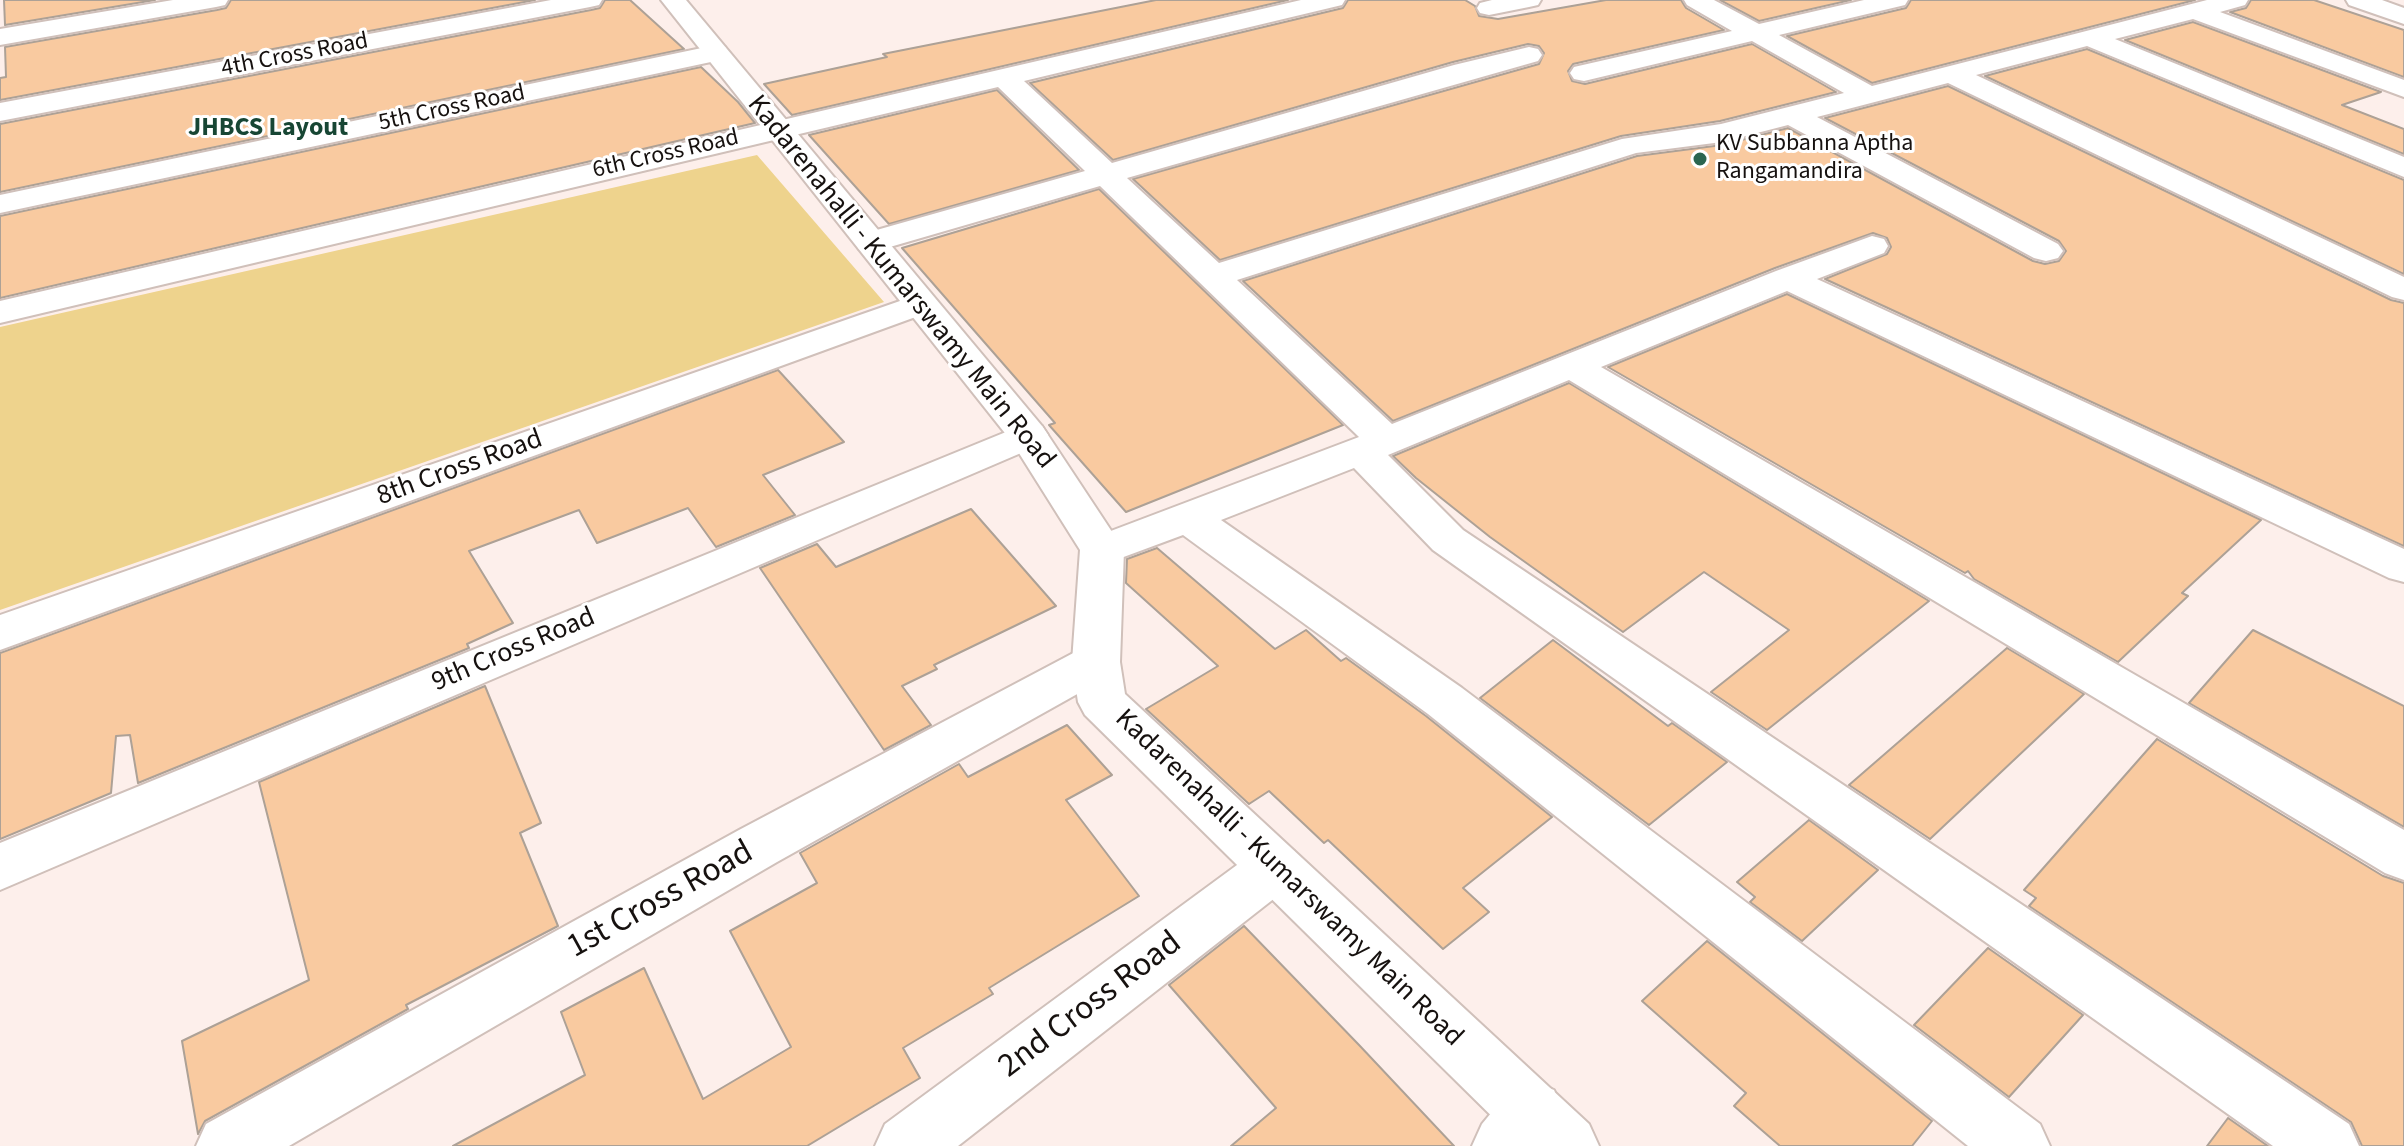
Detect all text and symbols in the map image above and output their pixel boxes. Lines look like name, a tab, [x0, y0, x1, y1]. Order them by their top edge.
street label: 4th Cross Road	[219, 28, 371, 84]
street label: 5th Cross Road	[376, 79, 528, 139]
street label: Kadarenahalli - Kumarswamy Main Road	[739, 89, 1061, 477]
district label: JHBCS Layout	[188, 113, 348, 145]
street label: 6th Cross Road	[590, 124, 742, 186]
place label: KV Subbanna Aptha Rangamandira	[1716, 131, 1913, 187]
marker: KV Subbanna Aptha Rangamandira	[1691, 150, 1709, 168]
street label: 8th Cross Road	[373, 423, 547, 515]
street label: 9th Cross Road	[427, 602, 601, 700]
street label: Kadarenahalli - Kumarswamy Main Road	[1107, 703, 1469, 1055]
street label: 1st Cross Road	[561, 833, 761, 969]
street label: 2nd Cross Road	[991, 924, 1191, 1088]

